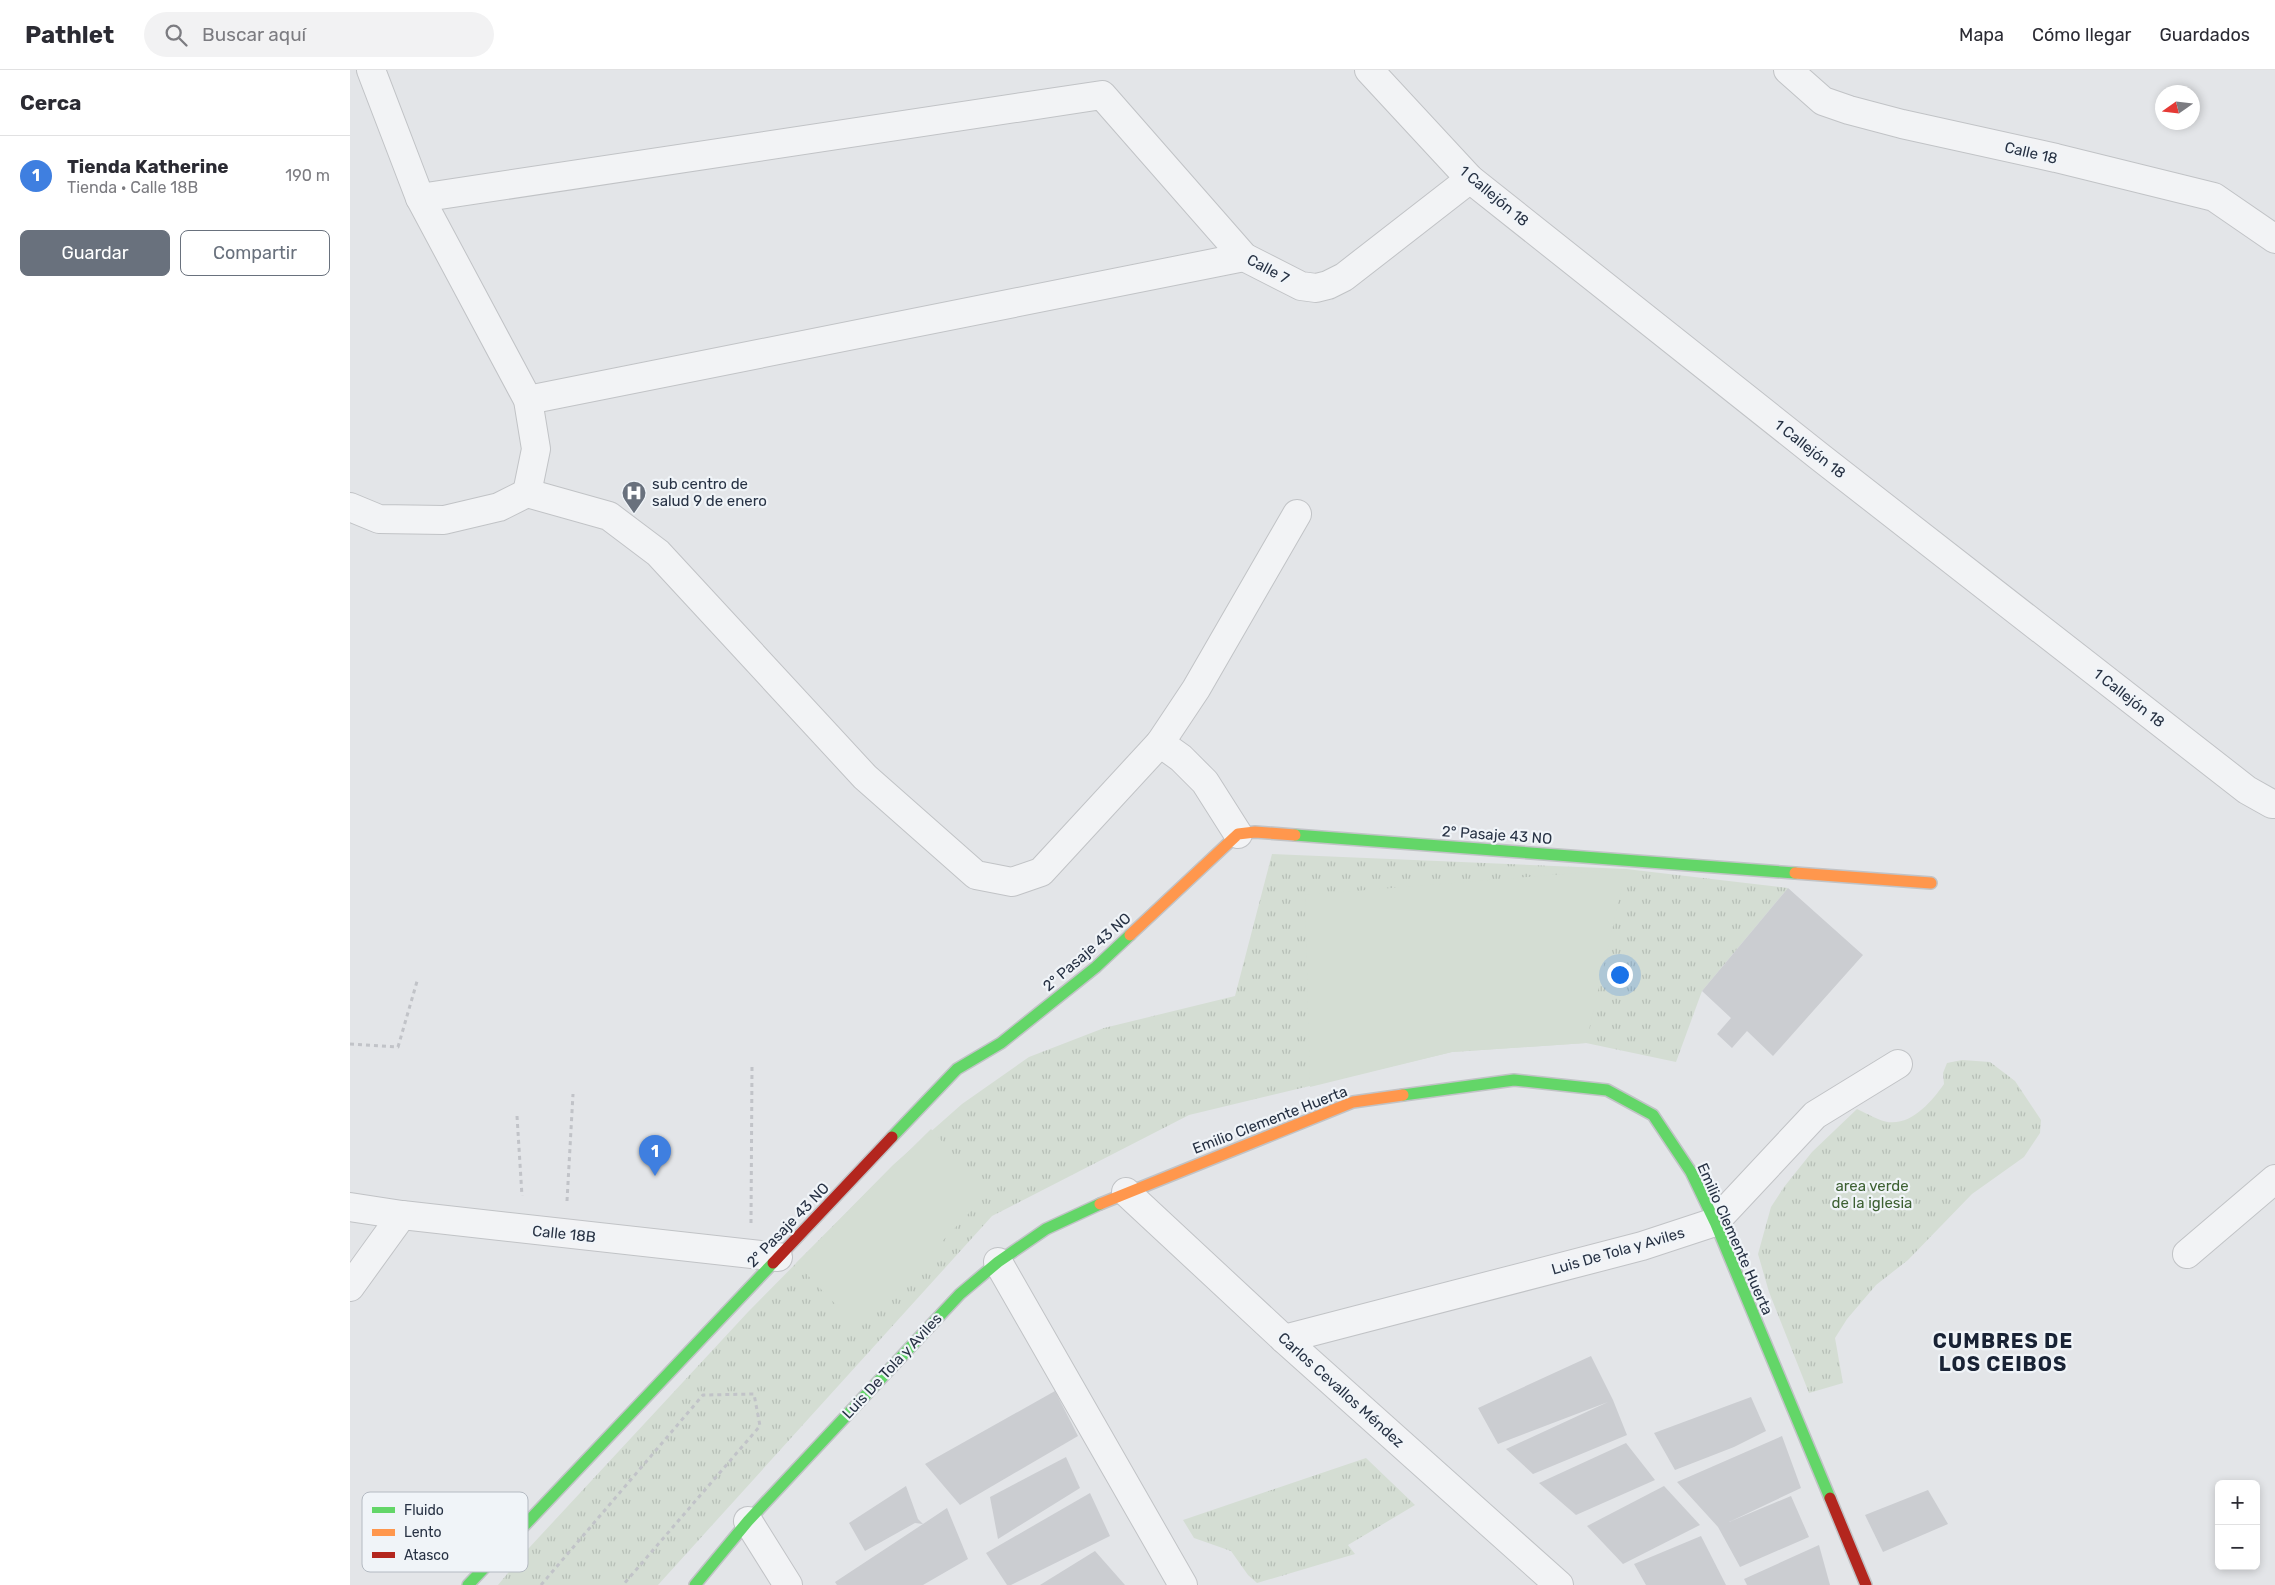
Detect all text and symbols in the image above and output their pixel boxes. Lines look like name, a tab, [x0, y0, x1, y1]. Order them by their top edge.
search box	[144, 12, 494, 57]
text: Pathlet	[25, 21, 114, 49]
icon: search	[162, 21, 190, 49]
text: Buscar aquí	[202, 23, 306, 46]
text: Mapa	[1959, 24, 2004, 46]
text: Cómo llegar	[2032, 24, 2131, 46]
text: Guardados	[2159, 24, 2250, 46]
north arrow	[2155, 85, 2200, 130]
text: Cerca	[20, 90, 81, 115]
street label: Calle 18	[2003, 138, 2059, 168]
text: Tienda Katherine	[67, 155, 229, 178]
street label: 1 Callejón 18	[1456, 162, 1532, 230]
text: 1	[32, 166, 40, 185]
text: 190 m	[285, 166, 330, 185]
text: Tienda · Calle 18B	[67, 178, 198, 197]
button: Guardar	[20, 230, 170, 276]
button: Compartir	[180, 230, 330, 276]
street label: Calle 7	[1244, 250, 1293, 288]
street label: 1 Callejón 18	[1771, 416, 1849, 482]
place label: sub centro de salud 9 de enero	[652, 475, 767, 510]
hospital icon: sub centro de salud 9 de enero	[621, 480, 647, 514]
street label: 1 Callejón 18	[2090, 665, 2168, 731]
street label: 2° Pasaje 43 NO	[1441, 822, 1553, 848]
street label: 2° Pasaje 43 NO	[1039, 909, 1135, 995]
your location	[1607, 962, 1633, 988]
street label: Emilio Clemente Huerta	[1190, 1082, 1350, 1158]
pin: 1	[639, 1135, 671, 1176]
street label: Emilio Clemente Huerta	[1693, 1160, 1777, 1318]
park label: area verde de la iglesia	[1832, 1177, 1912, 1212]
street label: 2° Pasaje 43 NO	[743, 1179, 833, 1271]
street label: Calle 18B	[531, 1222, 597, 1246]
street label: Luis De Tola y Aviles	[1549, 1223, 1687, 1279]
street label: Luis De Tola y Aviles	[838, 1309, 946, 1422]
street label: Carlos Cevallos Méndez	[1274, 1329, 1408, 1452]
district label: CUMBRES DE LOS CEIBOS	[1933, 1329, 2073, 1376]
map controls	[2215, 1480, 2260, 1570]
button: +	[2215, 1480, 2260, 1525]
legend	[362, 1492, 528, 1572]
text: Fluido	[404, 1502, 444, 1519]
text: Lento	[404, 1524, 441, 1541]
button: −	[2215, 1525, 2260, 1570]
text: Atasco	[404, 1547, 449, 1564]

